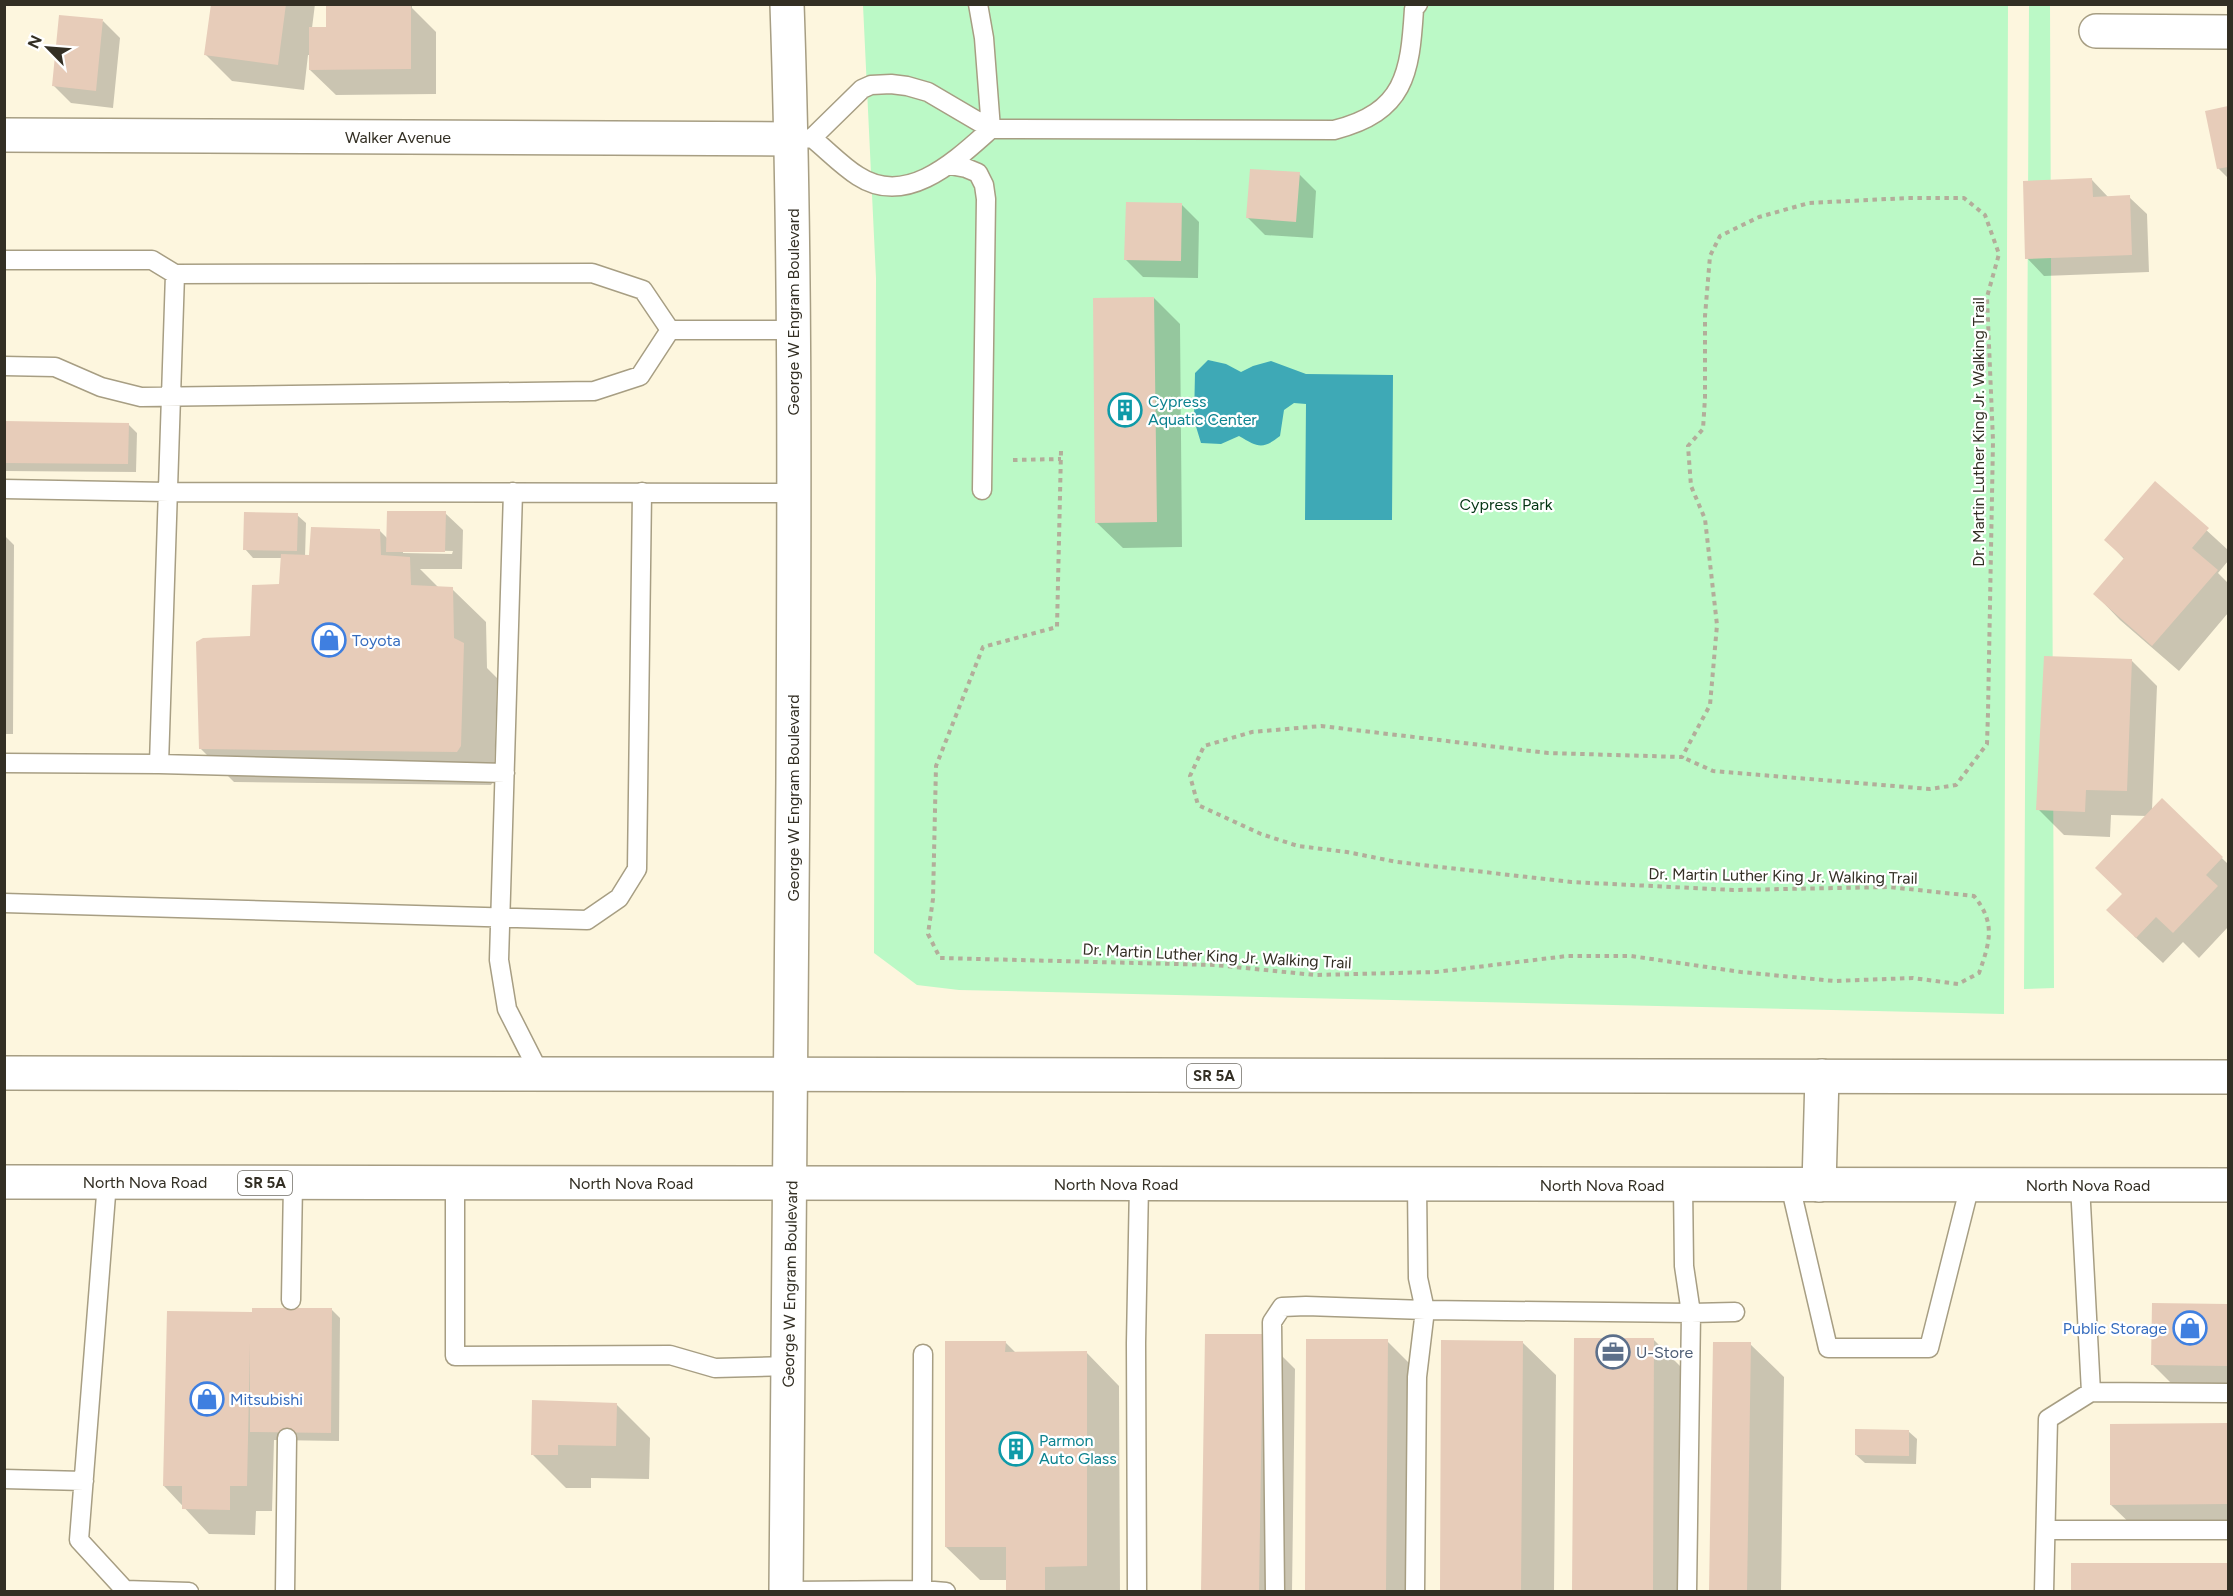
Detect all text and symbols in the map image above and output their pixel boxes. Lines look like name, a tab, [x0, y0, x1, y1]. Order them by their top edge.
north arrow	[18, 18, 78, 78]
text: N	[24, 32, 46, 51]
street label: Walker Avenue	[345, 128, 451, 147]
street label: George W Engram Boulevard	[784, 208, 803, 416]
street label: Dr. Martin Luther King Jr. Walking Trail	[1969, 297, 1988, 567]
building icon: Cypress Aquatic Center	[1107, 392, 1143, 428]
place label: Cypress Aquatic Center	[1148, 392, 1257, 429]
park label: Cypress Park	[1460, 495, 1553, 514]
shop icon: Toyota	[311, 622, 347, 658]
place label: Toyota	[352, 631, 401, 650]
street label: George W Engram Boulevard	[784, 694, 803, 902]
street label: Dr. Martin Luther King Jr. Walking Trail	[1648, 864, 1918, 888]
street label: Dr. Martin Luther King Jr. Walking Trail	[1082, 939, 1352, 973]
road number: SR 5A	[1187, 1064, 1241, 1088]
road number: SR 5A	[238, 1171, 292, 1195]
street label: North Nova Road	[83, 1173, 207, 1192]
street label: North Nova Road	[569, 1174, 693, 1193]
street label: North Nova Road	[1054, 1175, 1178, 1194]
street label: North Nova Road	[1540, 1176, 1664, 1195]
street label: North Nova Road	[2026, 1176, 2150, 1195]
street label: George W Engram Boulevard	[779, 1180, 801, 1388]
shop icon: Public Storage	[2172, 1310, 2208, 1346]
place label: Public Storage	[2063, 1319, 2167, 1338]
office icon: U-Store	[1595, 1334, 1631, 1370]
place label: U-Store	[1636, 1343, 1694, 1362]
shop icon: Mitsubishi	[189, 1381, 225, 1417]
place label: Mitsubishi	[230, 1390, 303, 1409]
building icon: Parmon Auto Glass	[998, 1431, 1034, 1467]
place label: Parmon Auto Glass	[1039, 1431, 1117, 1468]

